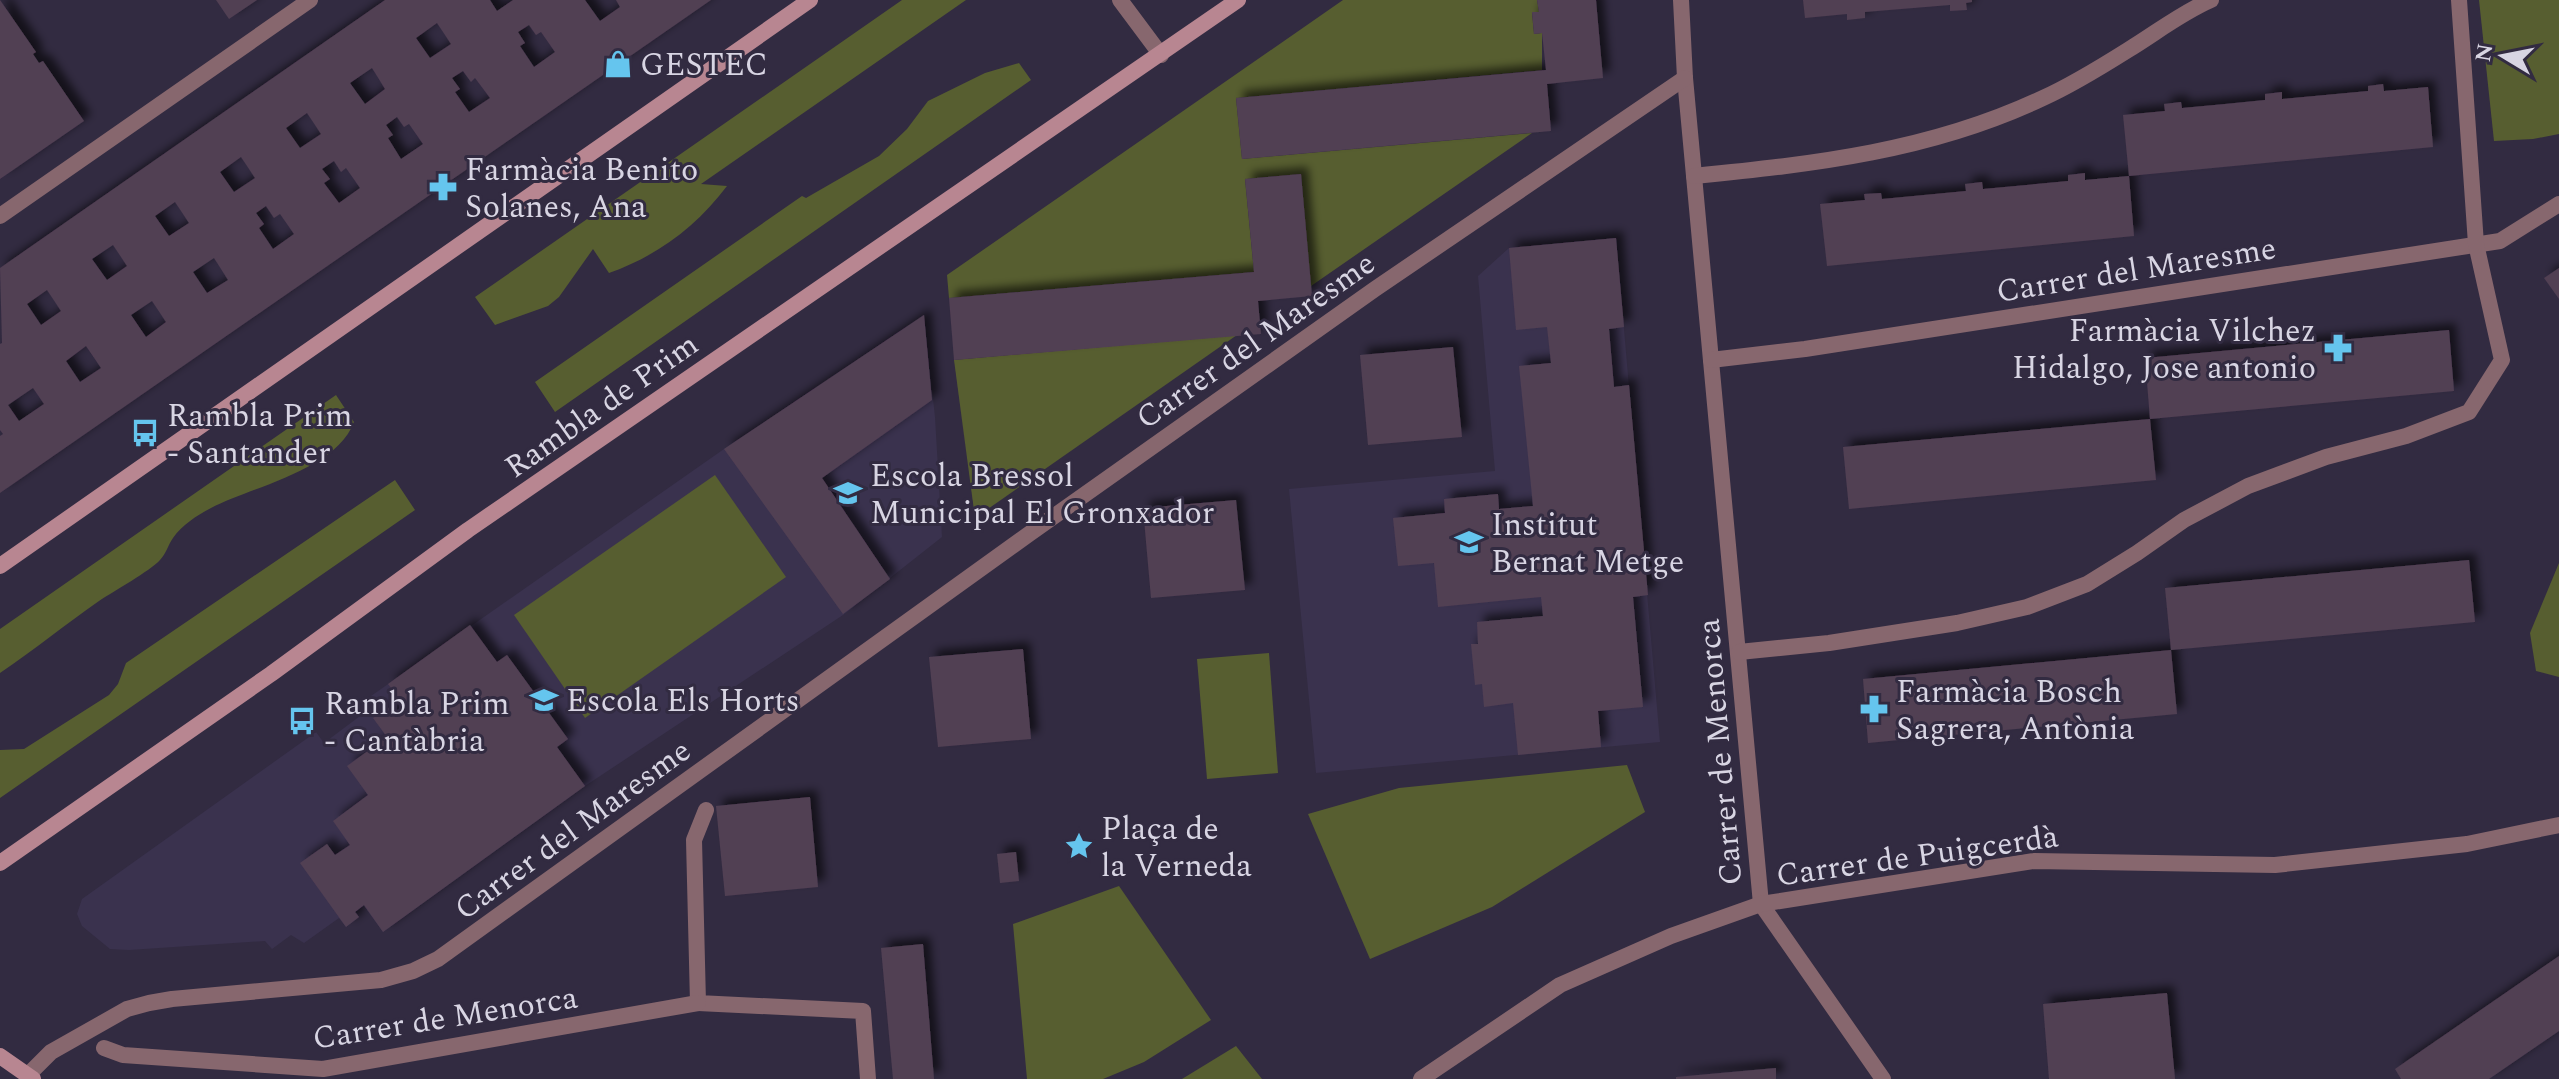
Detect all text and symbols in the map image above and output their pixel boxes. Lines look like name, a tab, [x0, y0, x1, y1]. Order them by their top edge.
north arrow	[2463, 16, 2543, 96]
place label: GESTEC	[640, 41, 768, 90]
text: N	[2467, 41, 2503, 64]
shop icon: GESTEC	[603, 49, 633, 79]
place label: Farmàcia Benito Solanes, Ana	[465, 146, 698, 232]
pharmacy icon: Farmàcia Benito Solanes, Ana	[428, 172, 458, 202]
street label: Carrer del Maresme	[1993, 224, 2280, 317]
street label: Carrer del Maresme	[1126, 240, 1386, 442]
place label: Farmàcia Vilchez Hidalgo, Jose antonio	[2012, 307, 2316, 393]
street label: Rambla de Prim	[495, 321, 709, 491]
pharmacy icon: Farmàcia Vilchez Hidalgo, Jose antonio	[2323, 333, 2353, 363]
place label: Rambla Prim - Santander	[167, 392, 353, 478]
bus stop icon: Rambla Prim - Santander	[130, 418, 160, 448]
place label: Escola Bressol Municipal El Gronxador	[870, 452, 1215, 538]
school or university icon: Escola Bressol Municipal El Gronxador	[833, 478, 863, 508]
place label: Institut Bernat Metge	[1491, 501, 1684, 587]
school or university icon: Institut Bernat Metge	[1454, 527, 1484, 557]
street label: Carrer de Menorca	[1684, 616, 1757, 887]
place label: Farmàcia Bosch Sagrera, Antònia	[1896, 668, 2135, 754]
place label: Escola Els Horts	[566, 677, 800, 726]
place label: Rambla Prim - Cantàbria	[324, 680, 510, 766]
school or university icon: Escola Els Horts	[529, 685, 559, 715]
pharmacy icon: Farmàcia Bosch Sagrera, Antònia	[1859, 694, 1889, 724]
bus stop icon: Rambla Prim - Cantàbria	[287, 706, 317, 736]
street label: Carrer del Maresme	[444, 727, 702, 933]
place label: Plaça de la Verneda	[1101, 805, 1252, 891]
street label: Carrer de Puigcerdà	[1773, 812, 2062, 901]
place icon: Plaça de la Verneda	[1064, 831, 1094, 861]
street label: Carrer de Menorca	[309, 973, 582, 1064]

